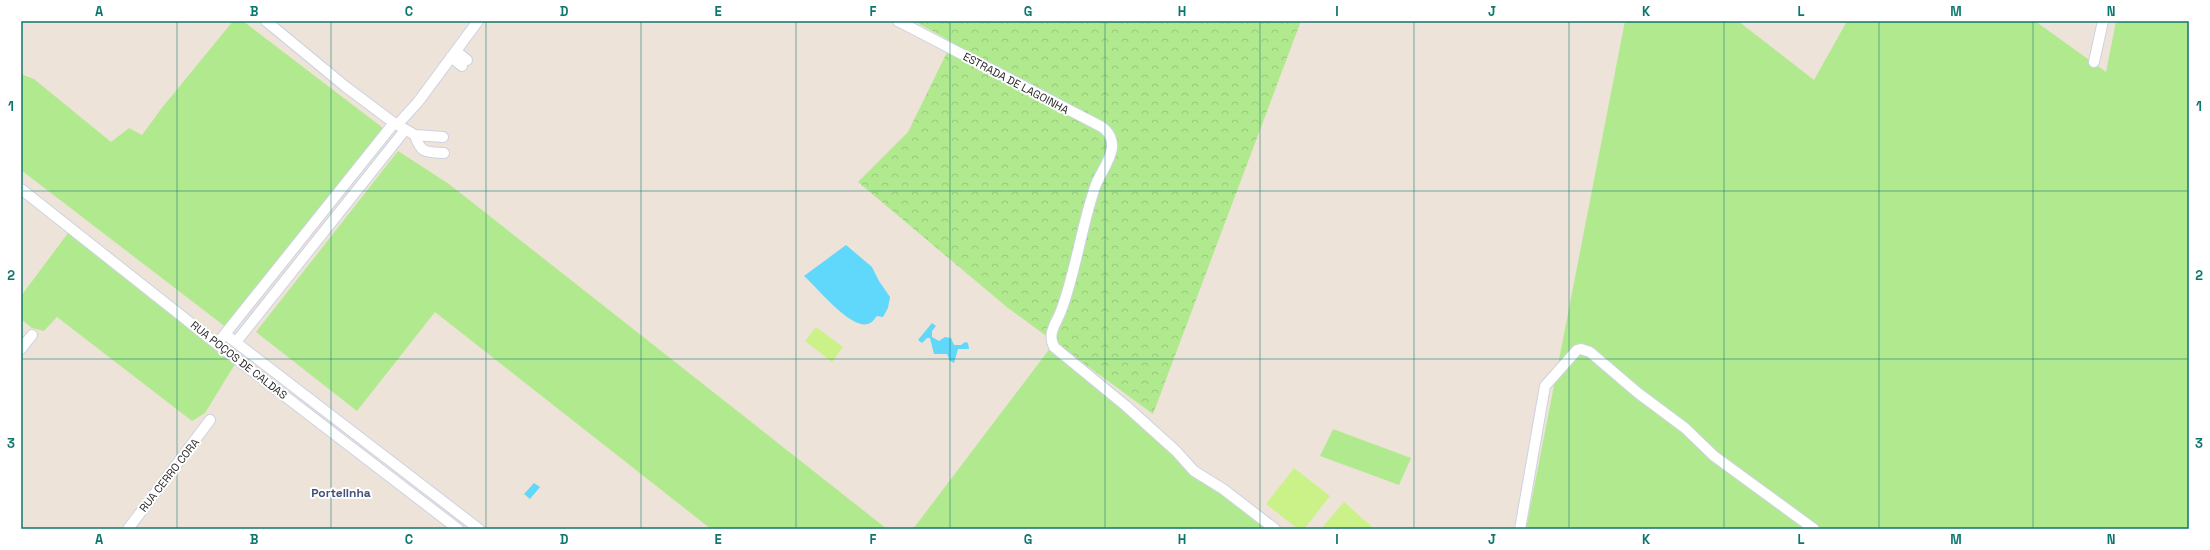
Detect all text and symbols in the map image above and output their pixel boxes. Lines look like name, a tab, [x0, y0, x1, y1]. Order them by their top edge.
text: A	[95, 3, 104, 20]
text: B	[250, 3, 259, 20]
text: C	[405, 3, 413, 20]
text: D	[560, 3, 569, 20]
text: E	[714, 3, 722, 20]
text: F	[870, 3, 877, 20]
text: G	[1024, 3, 1032, 20]
text: H	[1178, 3, 1186, 20]
text: I	[1335, 3, 1339, 20]
text: J	[1488, 3, 1496, 20]
text: K	[1642, 3, 1651, 20]
text: L	[1797, 3, 1805, 20]
text: M	[1950, 3, 1962, 20]
text: N	[2107, 3, 2115, 20]
street label: ESTRADA DE LAGOINHA	[961, 49, 1071, 117]
text: 1	[8, 98, 14, 115]
text: 1	[2196, 98, 2202, 115]
text: 2	[7, 267, 15, 284]
text: 2	[2195, 267, 2203, 284]
street label: RUA POÇOS DE CALDAS	[188, 318, 290, 402]
text: 3	[7, 435, 15, 452]
street label: RUA CERRO CORA	[136, 435, 202, 515]
text: 3	[2195, 435, 2203, 452]
district label: Portelinha	[311, 485, 371, 501]
text: A	[95, 531, 104, 548]
text: B	[250, 531, 259, 548]
text: C	[405, 531, 413, 548]
text: D	[560, 531, 569, 548]
text: E	[714, 531, 722, 548]
text: F	[870, 531, 877, 548]
text: G	[1024, 531, 1032, 548]
text: H	[1178, 531, 1186, 548]
text: I	[1335, 531, 1339, 548]
text: J	[1488, 531, 1496, 548]
text: K	[1642, 531, 1651, 548]
text: L	[1797, 531, 1805, 548]
text: M	[1950, 531, 1962, 548]
text: N	[2107, 531, 2115, 548]

